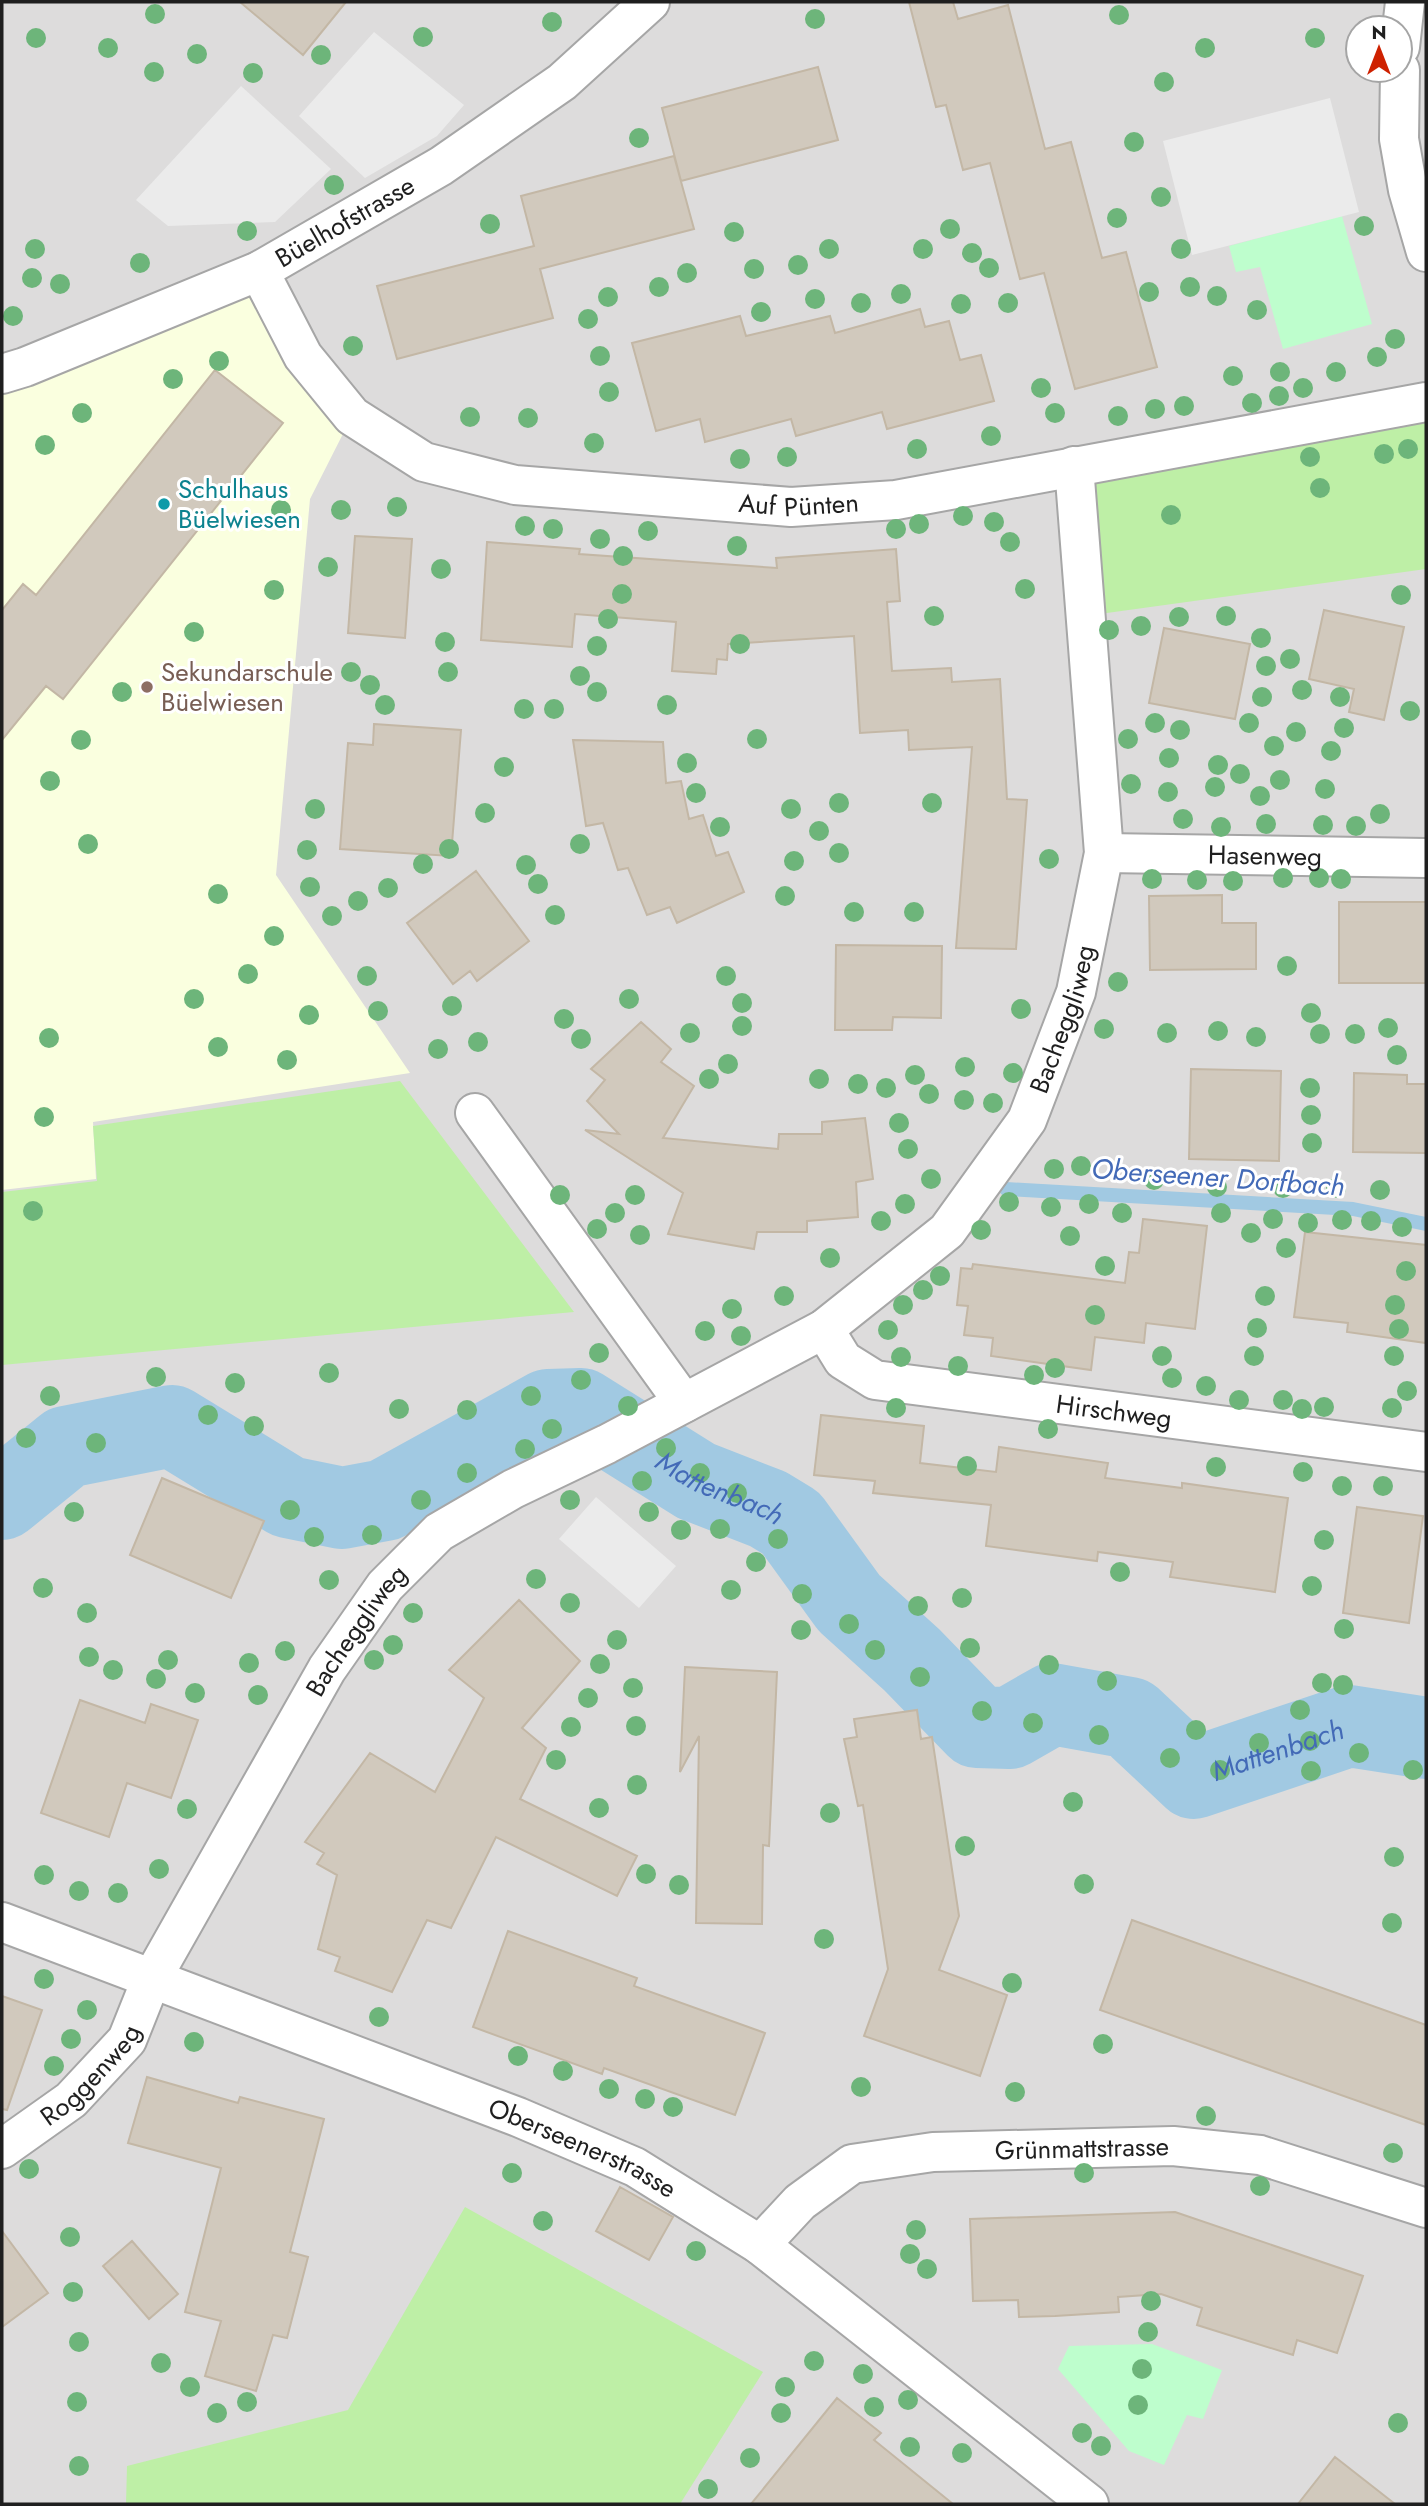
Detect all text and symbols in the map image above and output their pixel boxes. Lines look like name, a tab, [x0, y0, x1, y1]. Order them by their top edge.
north arrow	[1344, 14, 1414, 84]
text: N	[1371, 19, 1387, 46]
street label: Büelhofstrasse	[268, 166, 422, 277]
place label: Schulhaus Büelwiesen	[178, 470, 301, 538]
street label: Auf Pünten	[737, 484, 860, 526]
marker: Schulhaus Büelwiesen	[156, 496, 172, 512]
place label: Sekundarschule Büelwiesen	[161, 653, 333, 721]
marker: Sekundarschule Büelwiesen	[139, 679, 155, 695]
street label: Hasenweg	[1208, 836, 1322, 875]
street label: Bacheggliweg	[1020, 942, 1104, 1099]
water label: Oberseener Dorfbach	[1090, 1148, 1346, 1207]
street label: Hirschweg	[1054, 1385, 1174, 1438]
water label: Mattenbach	[648, 1441, 792, 1535]
street label: Bacheggliweg	[296, 1555, 416, 1704]
water label: Mattenbach	[1206, 1709, 1349, 1792]
street label: Roggenweg	[32, 2019, 150, 2135]
street label: Oberseenerstrasse	[483, 2089, 684, 2207]
street label: Grünmattstrasse	[994, 2127, 1169, 2169]

